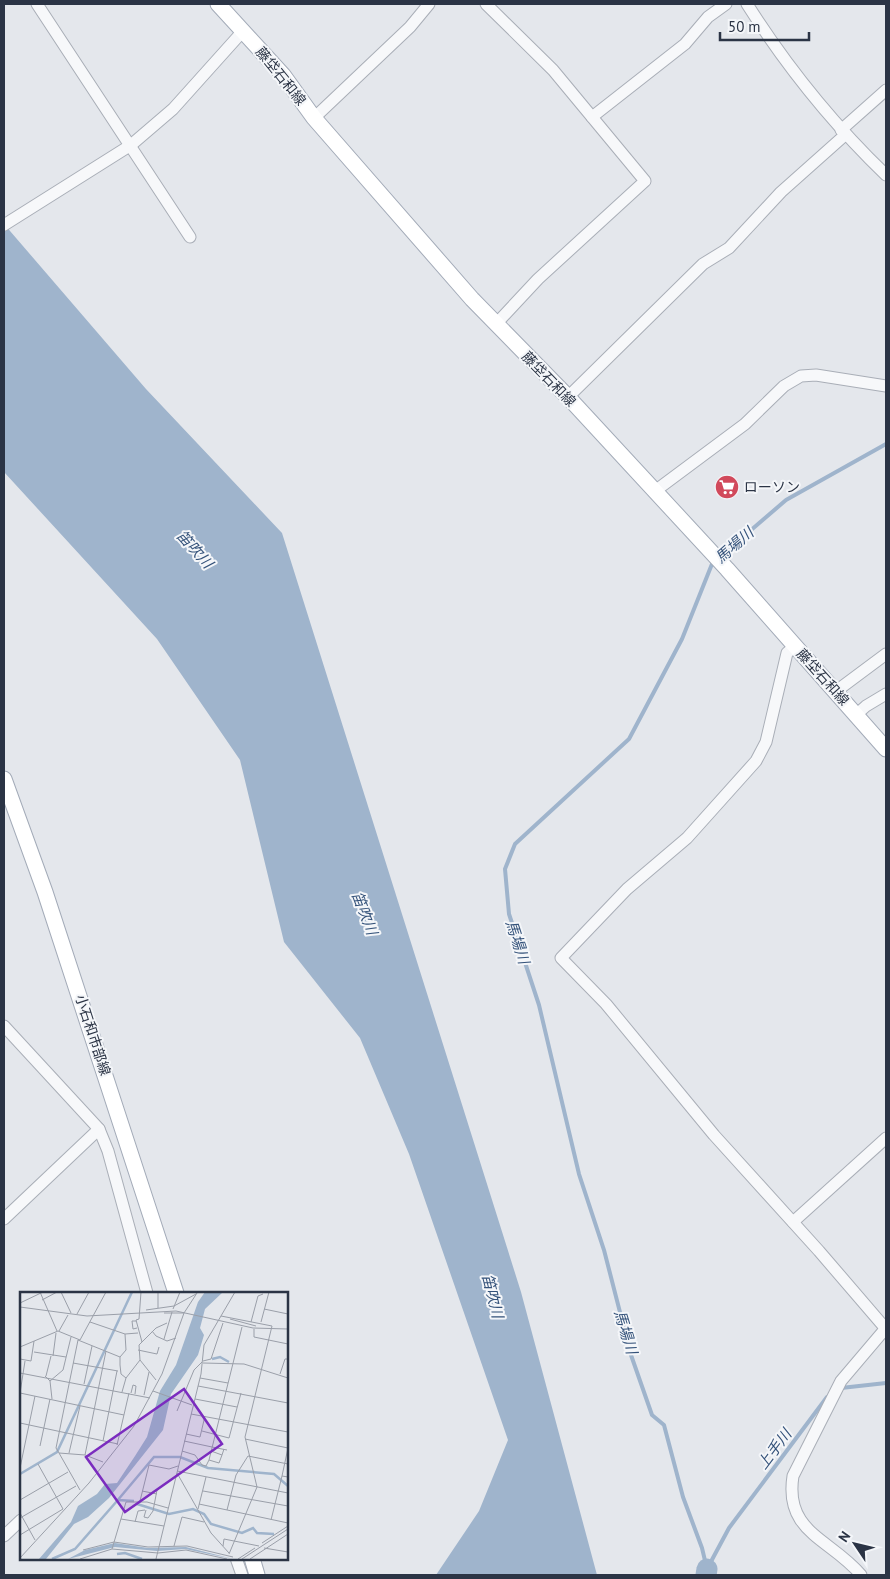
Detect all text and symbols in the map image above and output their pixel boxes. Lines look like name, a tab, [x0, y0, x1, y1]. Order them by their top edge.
scale bar	[720, 10, 809, 42]
text: 50 m	[728, 17, 761, 36]
street label: 藤垈石和線	[252, 43, 310, 109]
street label: 藤垈石和線	[518, 348, 580, 410]
supermarket icon: ローソン	[714, 474, 740, 500]
place label: ローソン	[744, 478, 800, 496]
water label: 馬場川	[711, 522, 759, 567]
water label: 笛吹川	[173, 526, 218, 574]
street label: 藤垈石和線	[793, 645, 853, 709]
water label: 笛吹川	[348, 889, 383, 939]
water label: 馬場川	[502, 918, 535, 968]
street label: 小石和市部線	[71, 992, 115, 1078]
water label: 笛吹川	[478, 1272, 508, 1322]
inset map	[20, 1292, 288, 1559]
water label: 馬場川	[610, 1308, 642, 1358]
water label: 上手川	[753, 1424, 796, 1473]
north arrow	[830, 1519, 880, 1569]
text: N	[834, 1528, 854, 1545]

